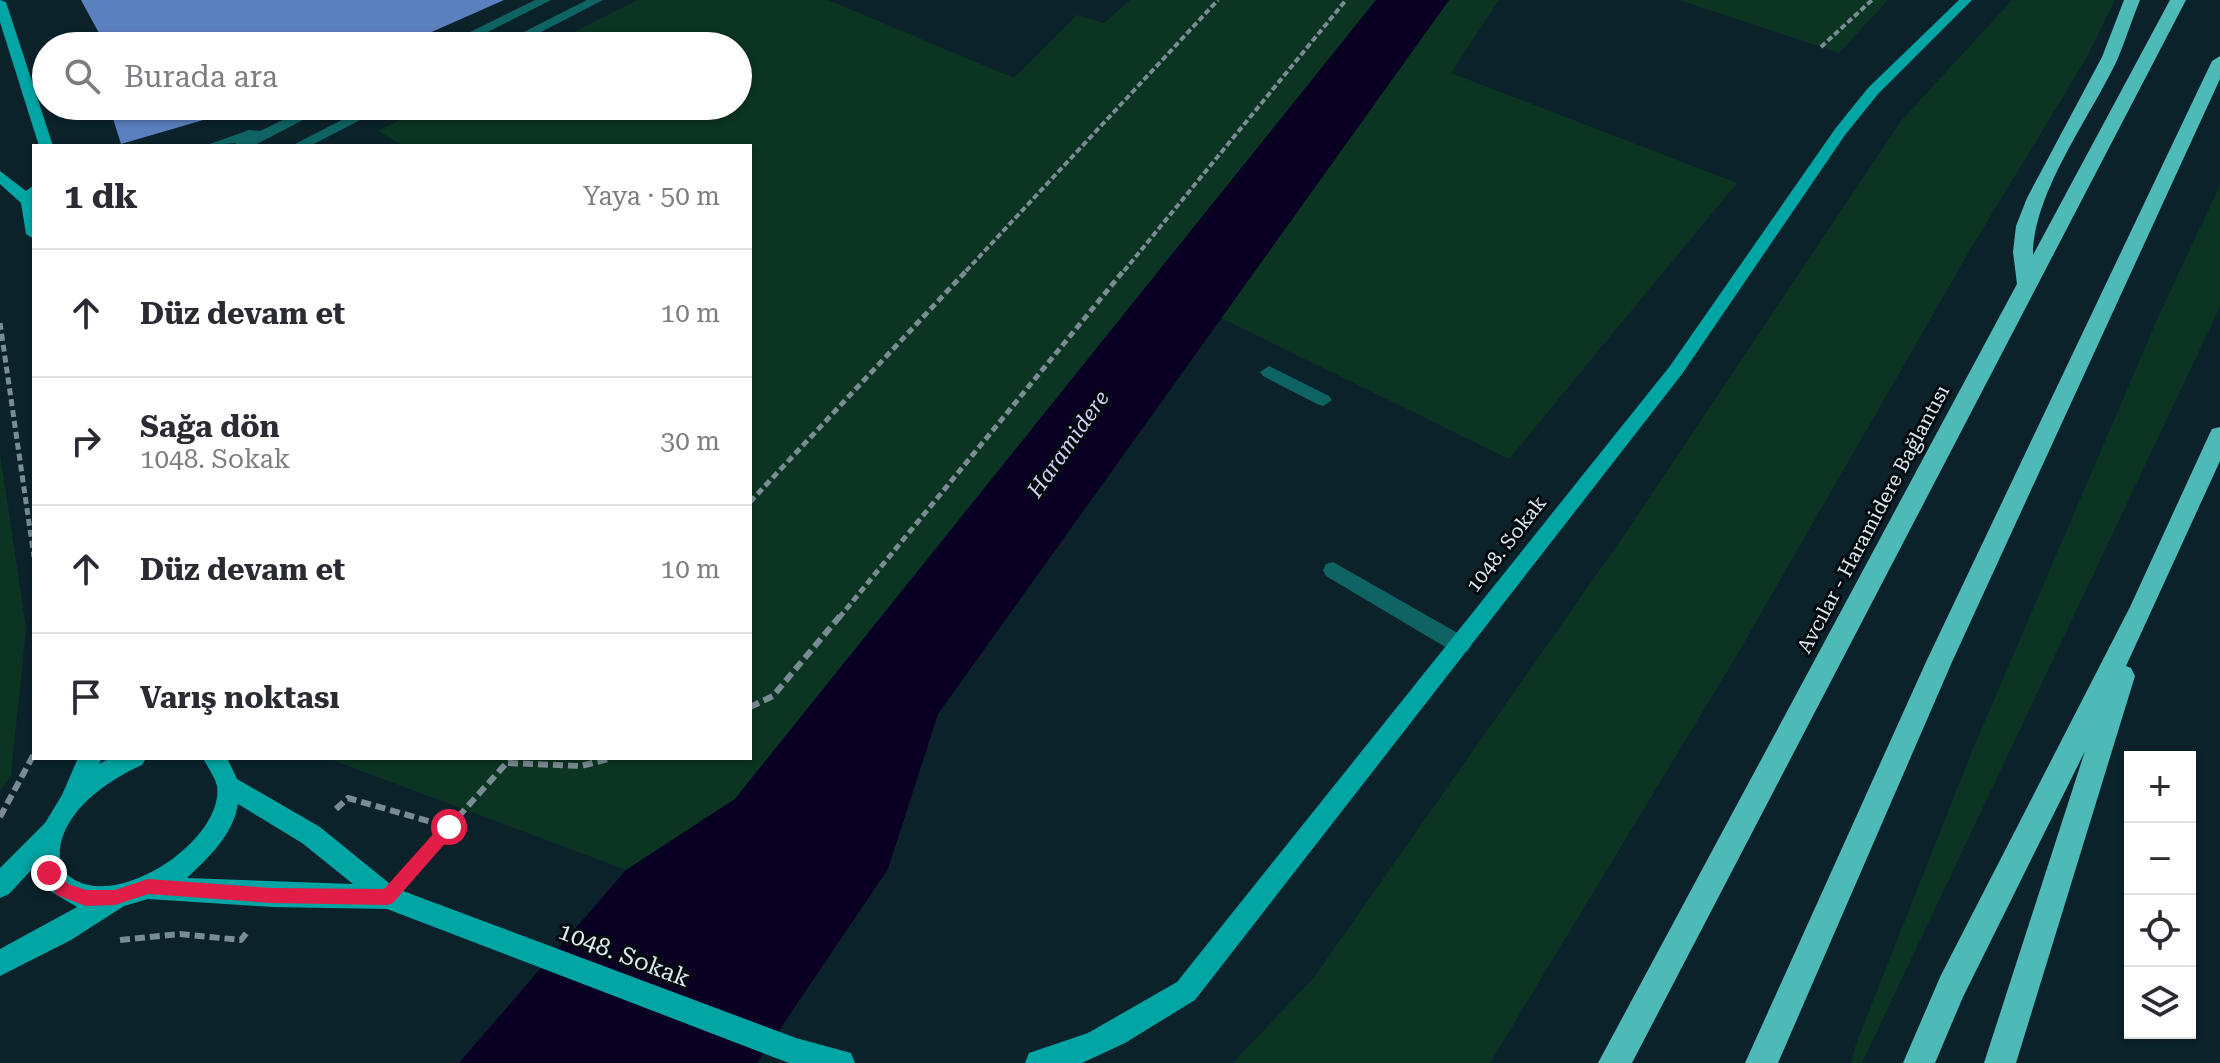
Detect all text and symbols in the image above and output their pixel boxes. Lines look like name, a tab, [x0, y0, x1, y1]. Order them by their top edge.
search box	[32, 32, 752, 120]
icon: search	[60, 54, 104, 98]
text: Burada ara	[124, 59, 278, 94]
text: 1 dk	[64, 176, 138, 216]
text: Yaya · 50 m	[583, 181, 720, 211]
icon: ahead	[64, 291, 108, 335]
text: Düz devam et	[140, 296, 345, 331]
text: 10 m	[661, 298, 720, 328]
street label: Avcılar - Haramidere Bağlantısı	[1792, 381, 1954, 657]
water label: Haramidere	[1022, 386, 1114, 503]
text: Sağa dön	[140, 409, 280, 444]
icon: right	[64, 419, 108, 463]
text: 30 m	[661, 426, 720, 456]
text: 1048. Sokak	[140, 444, 290, 474]
street label: 1048. Sokak	[1461, 491, 1551, 597]
icon: ahead	[64, 547, 108, 591]
text: Düz devam et	[140, 552, 345, 587]
text: 10 m	[661, 554, 720, 584]
icon: arrive	[64, 675, 108, 719]
text: Varış noktası	[140, 680, 340, 715]
map controls	[2124, 751, 2196, 1039]
button: +	[2124, 751, 2196, 823]
route start	[431, 809, 467, 845]
button: −	[2124, 823, 2196, 895]
route end	[31, 855, 67, 891]
button: locate	[2124, 895, 2196, 967]
street label: 1048. Sokak	[554, 917, 694, 993]
button: layers	[2124, 967, 2196, 1039]

